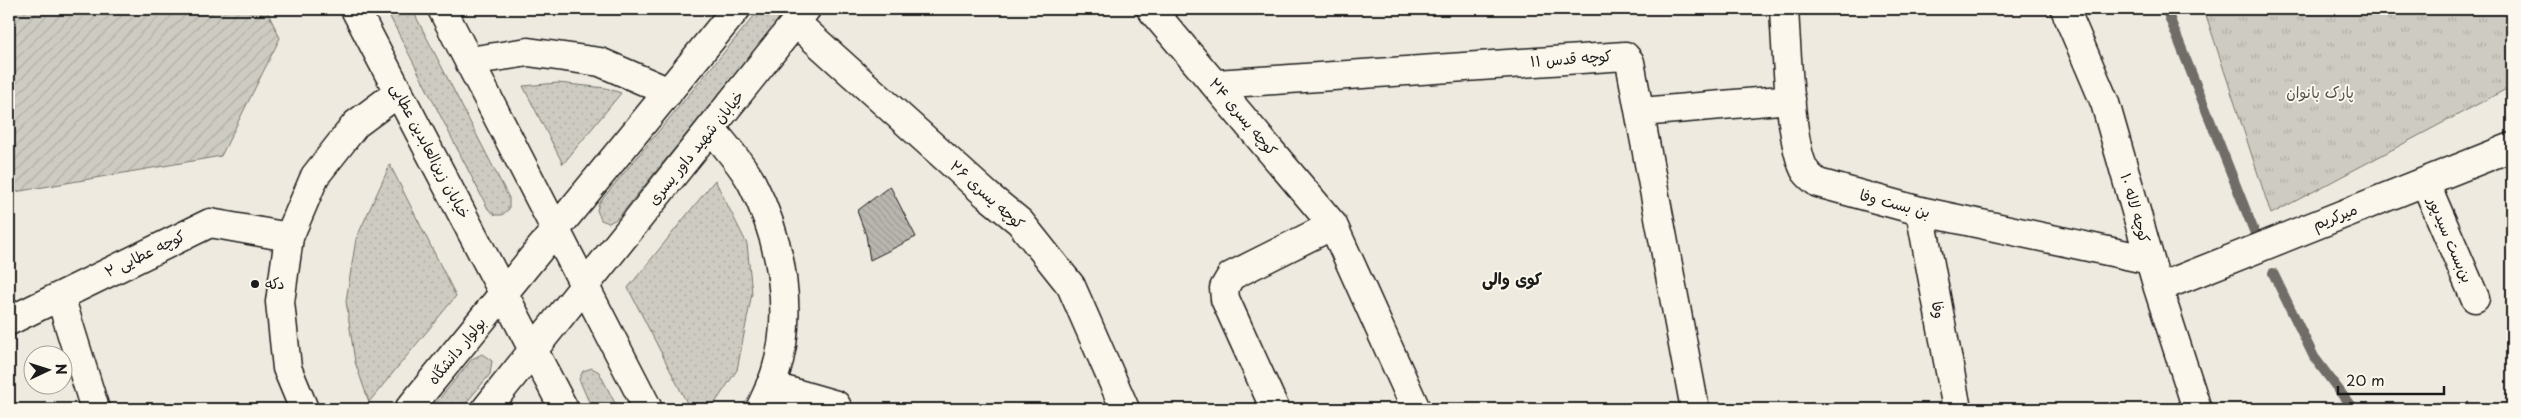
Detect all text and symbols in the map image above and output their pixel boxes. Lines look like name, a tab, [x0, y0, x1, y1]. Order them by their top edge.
street label: کوچه قدس ۱۱	[1529, 43, 1613, 72]
street label: کوچه یسری ۲۴	[1204, 72, 1284, 160]
street label: خیابان زین‌العابدین عطایی	[386, 78, 477, 222]
park label: پارک بانوان	[2286, 80, 2354, 103]
street label: خیابان شهید داور یسری	[641, 85, 748, 210]
street label: کوچه یسری ۲۶	[945, 154, 1031, 234]
street label: کوچه لاله ۱۰	[2116, 170, 2157, 245]
street label: بن بست وفا	[1858, 182, 1933, 223]
street label: بن‌بست سیدپور	[2423, 192, 2480, 286]
street label: میرکریم	[2309, 197, 2361, 236]
street label: کوچه عطایی ۲	[100, 223, 189, 282]
district label: کوی والی	[1482, 266, 1542, 290]
place label: دکه	[265, 271, 285, 294]
marker: دکه	[249, 278, 261, 290]
street label: وفا	[1927, 299, 1952, 320]
street label: بولوار دانشگاه	[421, 311, 490, 389]
north arrow	[22, 346, 72, 396]
text: N	[51, 363, 72, 375]
scale bar	[2338, 363, 2445, 395]
text: 20 m	[2346, 368, 2385, 391]

